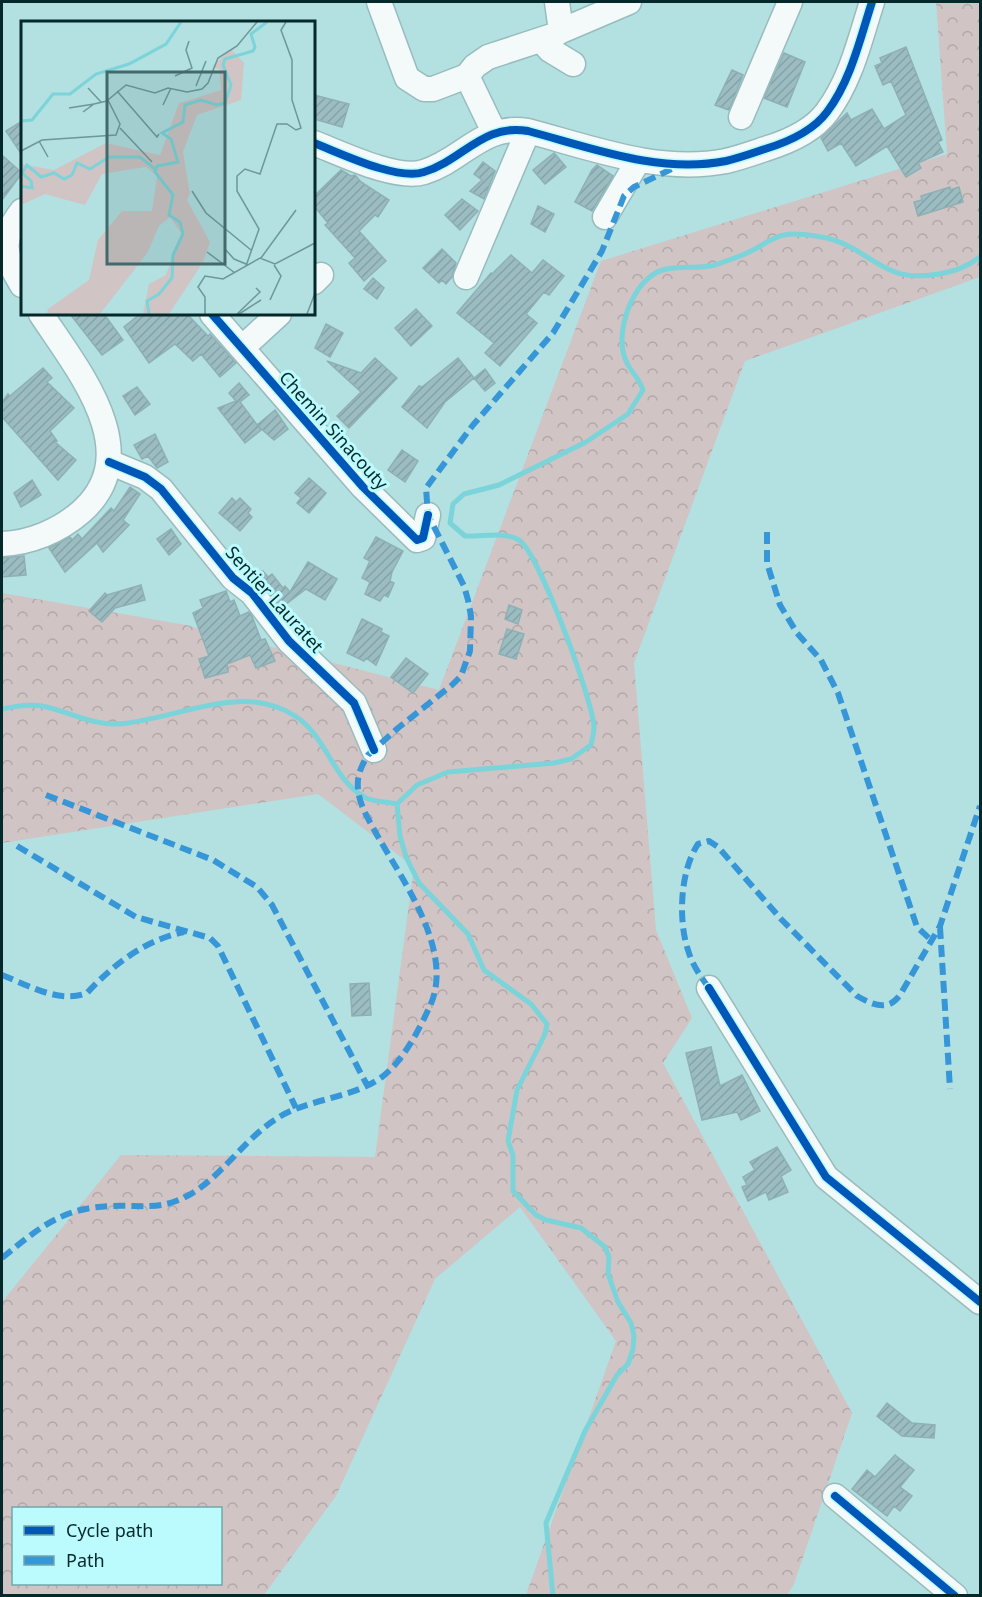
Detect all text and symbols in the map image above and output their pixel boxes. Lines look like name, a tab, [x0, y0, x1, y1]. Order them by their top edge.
inset map	[21, 21, 315, 315]
street label: Chemin Sinacouty	[274, 365, 394, 495]
street label: Sentier Lauratet	[221, 541, 330, 658]
legend	[12, 1507, 222, 1585]
text: Cycle path	[66, 1518, 153, 1542]
text: Path	[66, 1548, 105, 1572]

